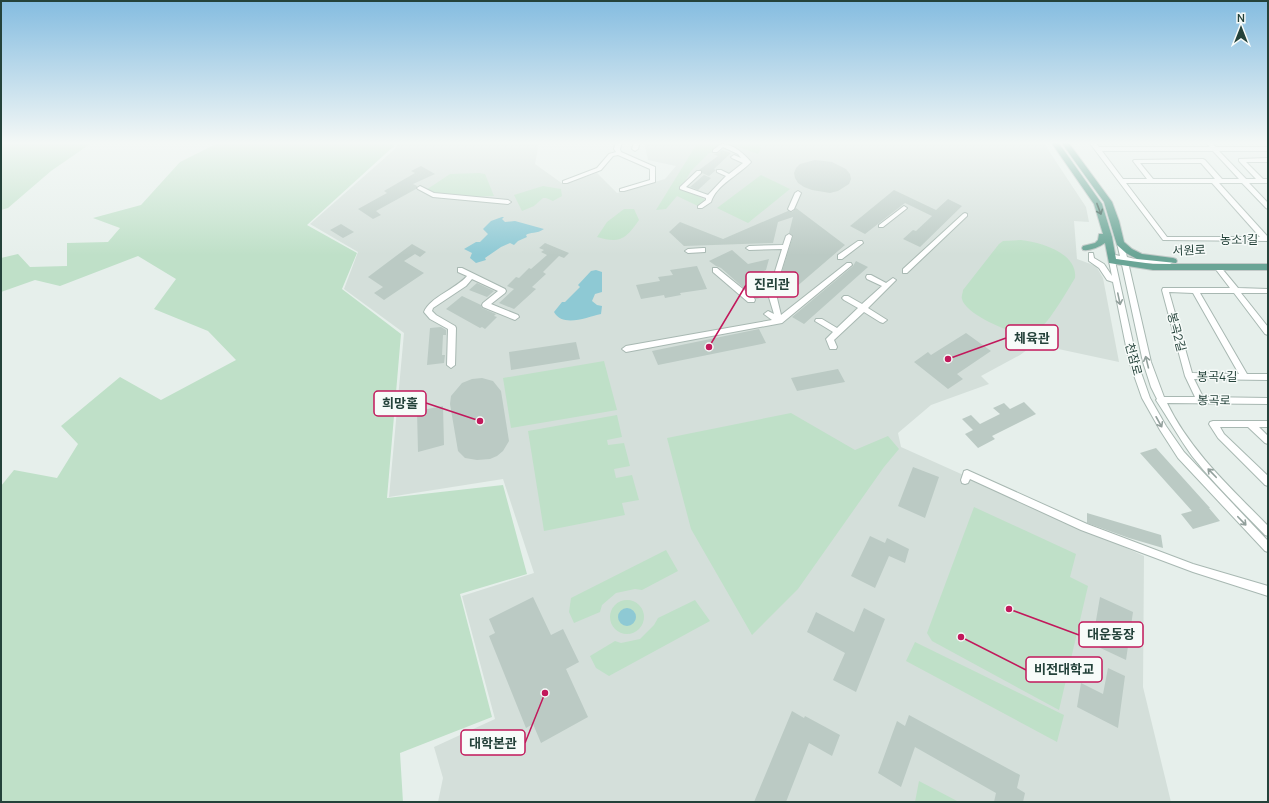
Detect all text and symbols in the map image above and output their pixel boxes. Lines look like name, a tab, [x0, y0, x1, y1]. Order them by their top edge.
north arrow	[1221, 8, 1261, 48]
text: N	[1237, 10, 1245, 25]
one-way arrow	[1096, 203, 1104, 215]
street label: 농소1길	[1220, 231, 1258, 248]
street label: 서원로	[1172, 241, 1206, 259]
callout: 진리관	[746, 272, 798, 297]
text: 진리관	[754, 275, 790, 293]
one-way arrow	[1116, 292, 1124, 305]
street label: 봉곡2길	[1164, 310, 1190, 354]
callout: 체육관	[1006, 325, 1058, 350]
text: 체육관	[1014, 329, 1050, 347]
street label: 천잠로	[1122, 341, 1146, 377]
one-way arrow	[1143, 356, 1150, 369]
street label: 봉곡4길	[1197, 368, 1237, 385]
callout: 희망홀	[374, 391, 426, 416]
street label: 봉곡로	[1197, 391, 1231, 409]
text: 희망홀	[382, 394, 418, 412]
one-way arrow	[1156, 416, 1164, 428]
one-way arrow	[1207, 468, 1217, 478]
one-way arrow	[1238, 516, 1247, 526]
callout: 대운동장	[1079, 622, 1143, 647]
text: 대운동장	[1087, 625, 1135, 643]
callout: 비전대학교	[1026, 657, 1102, 682]
text: 비전대학교	[1034, 660, 1094, 678]
callout: 대학본관	[461, 730, 525, 755]
text: 대학본관	[469, 734, 517, 752]

